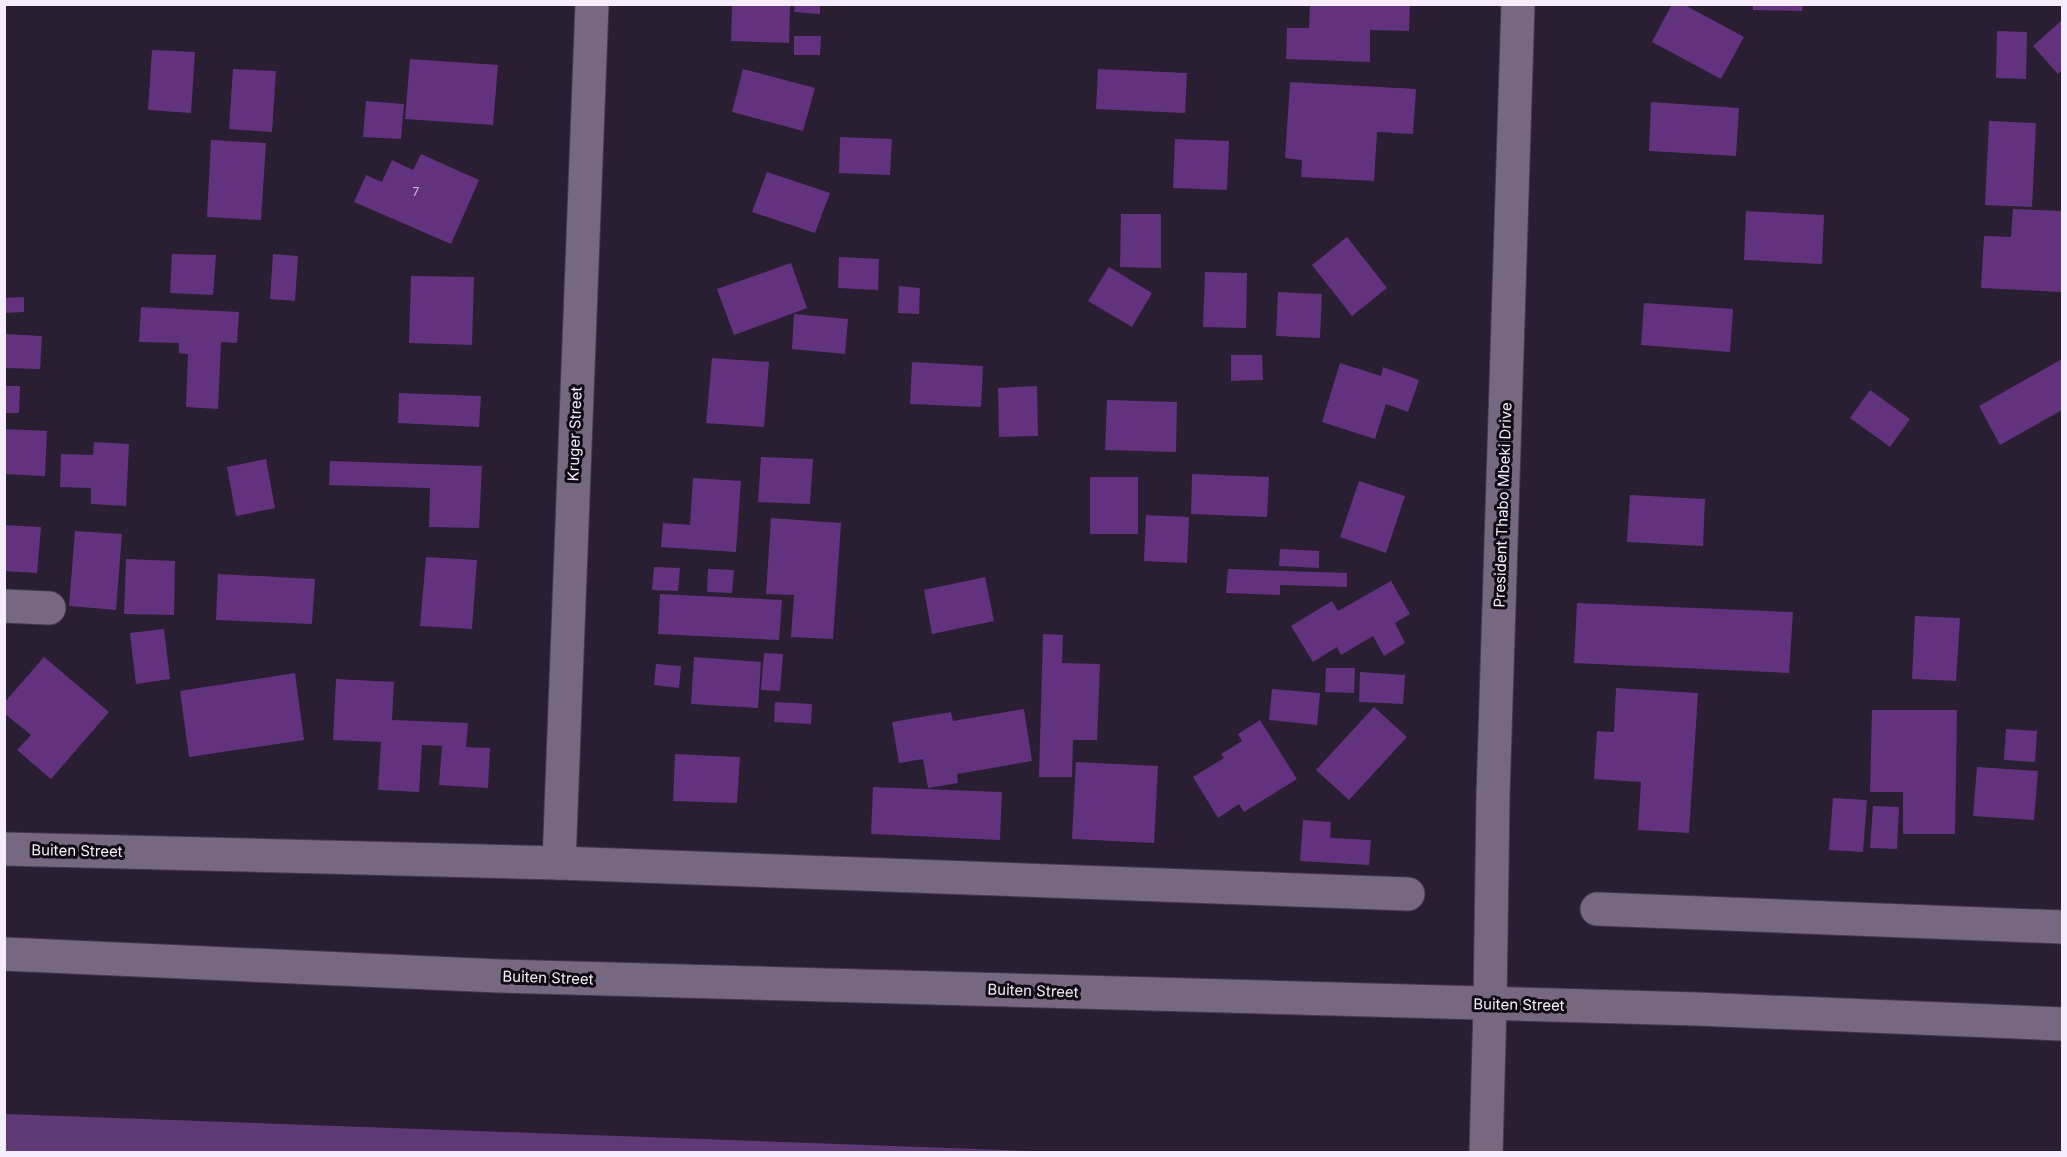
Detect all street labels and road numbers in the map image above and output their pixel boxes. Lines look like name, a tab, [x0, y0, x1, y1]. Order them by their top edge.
street label: Kruger Street	[563, 386, 586, 482]
street label: President Thabo Mbeki Drive	[1489, 402, 1516, 608]
street label: Buiten Street	[31, 840, 123, 861]
street label: Buiten Street	[502, 966, 594, 989]
street label: Buiten Street	[987, 979, 1079, 1002]
street label: Buiten Street	[1473, 994, 1565, 1015]

